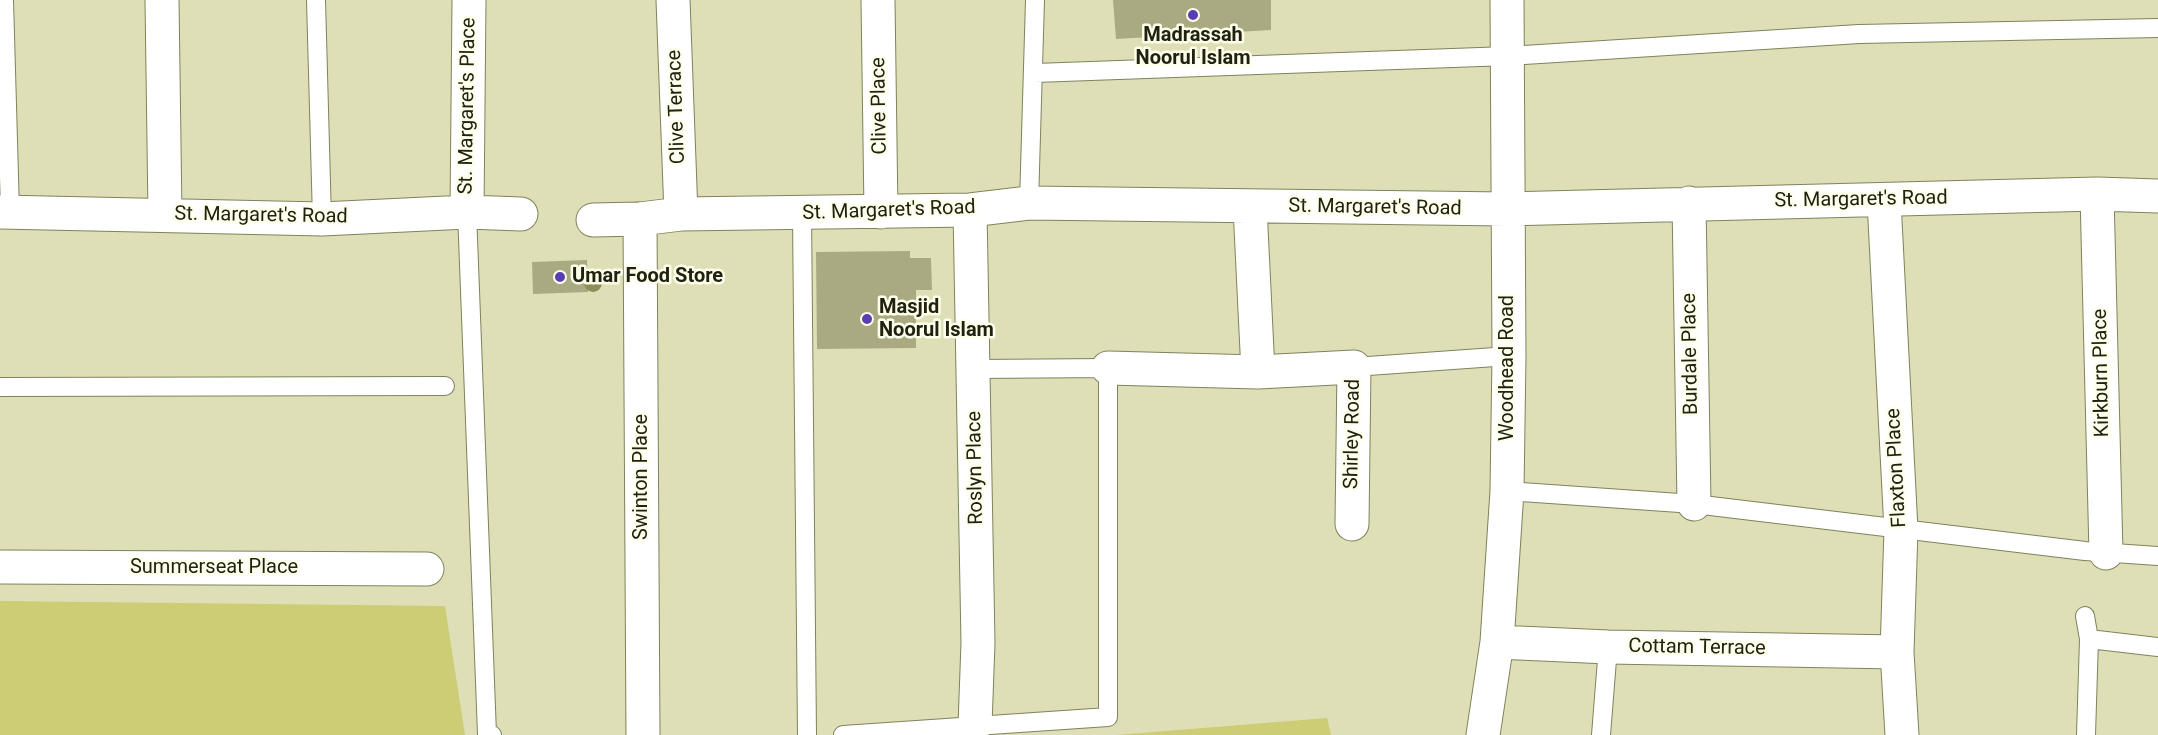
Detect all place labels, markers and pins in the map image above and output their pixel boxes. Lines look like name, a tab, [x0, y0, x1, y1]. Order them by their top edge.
marker: Madrassah Noorul Islam	[1186, 8, 1200, 22]
place label: Madrassah Noorul Islam	[1136, 24, 1250, 71]
place label: Umar Food Store	[572, 265, 723, 289]
marker: Umar Food Store	[553, 270, 567, 284]
place label: Masjid Noorul Islam	[879, 296, 994, 343]
marker: Masjid Noorul Islam	[860, 312, 874, 326]

